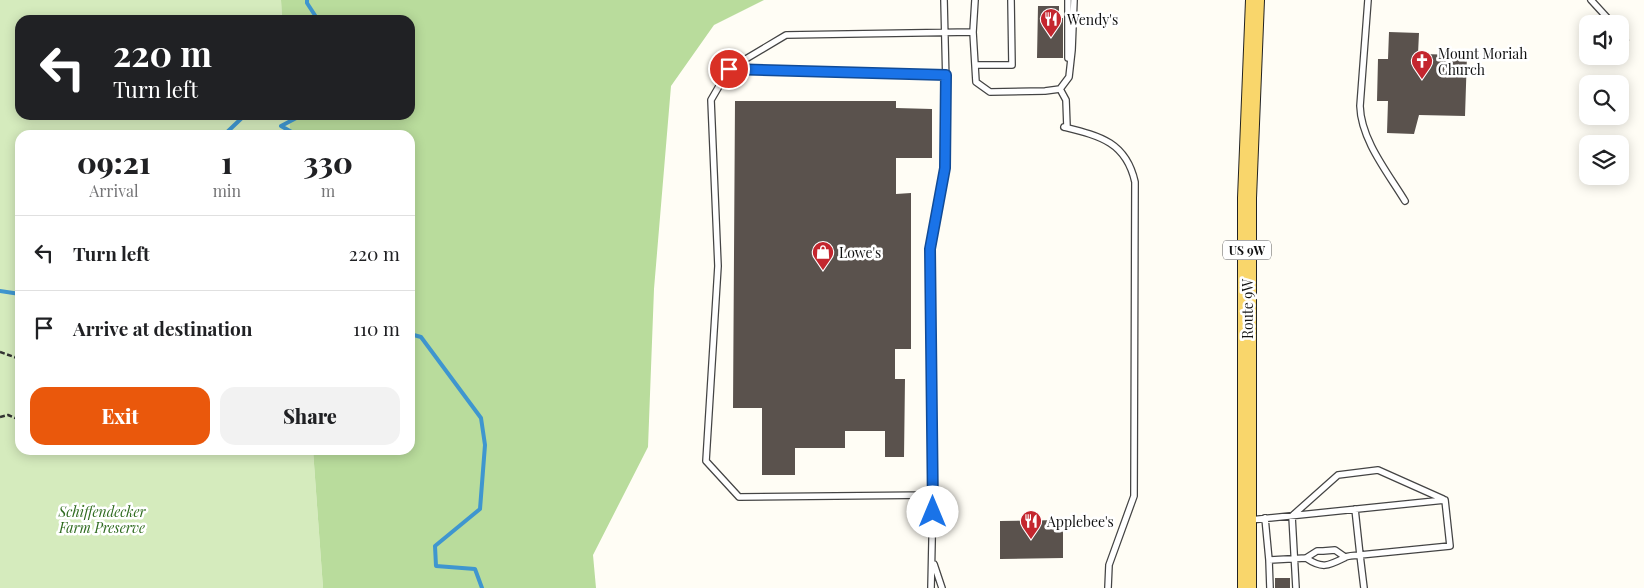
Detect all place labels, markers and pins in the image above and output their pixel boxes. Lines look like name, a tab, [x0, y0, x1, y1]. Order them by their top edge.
restaurant icon: Wendy's	[1039, 7, 1063, 38]
place label: Wendy's	[1066, 10, 1118, 29]
place label: Mount Moriah Church	[1438, 44, 1528, 79]
pin	[708, 48, 750, 90]
church icon: Mount Moriah Church	[1410, 49, 1434, 80]
shop icon: Lowe's	[811, 240, 835, 271]
place label: Lowe's	[839, 243, 881, 262]
restaurant icon: Applebee's	[1019, 509, 1043, 540]
place label: Applebee's	[1046, 512, 1114, 531]

